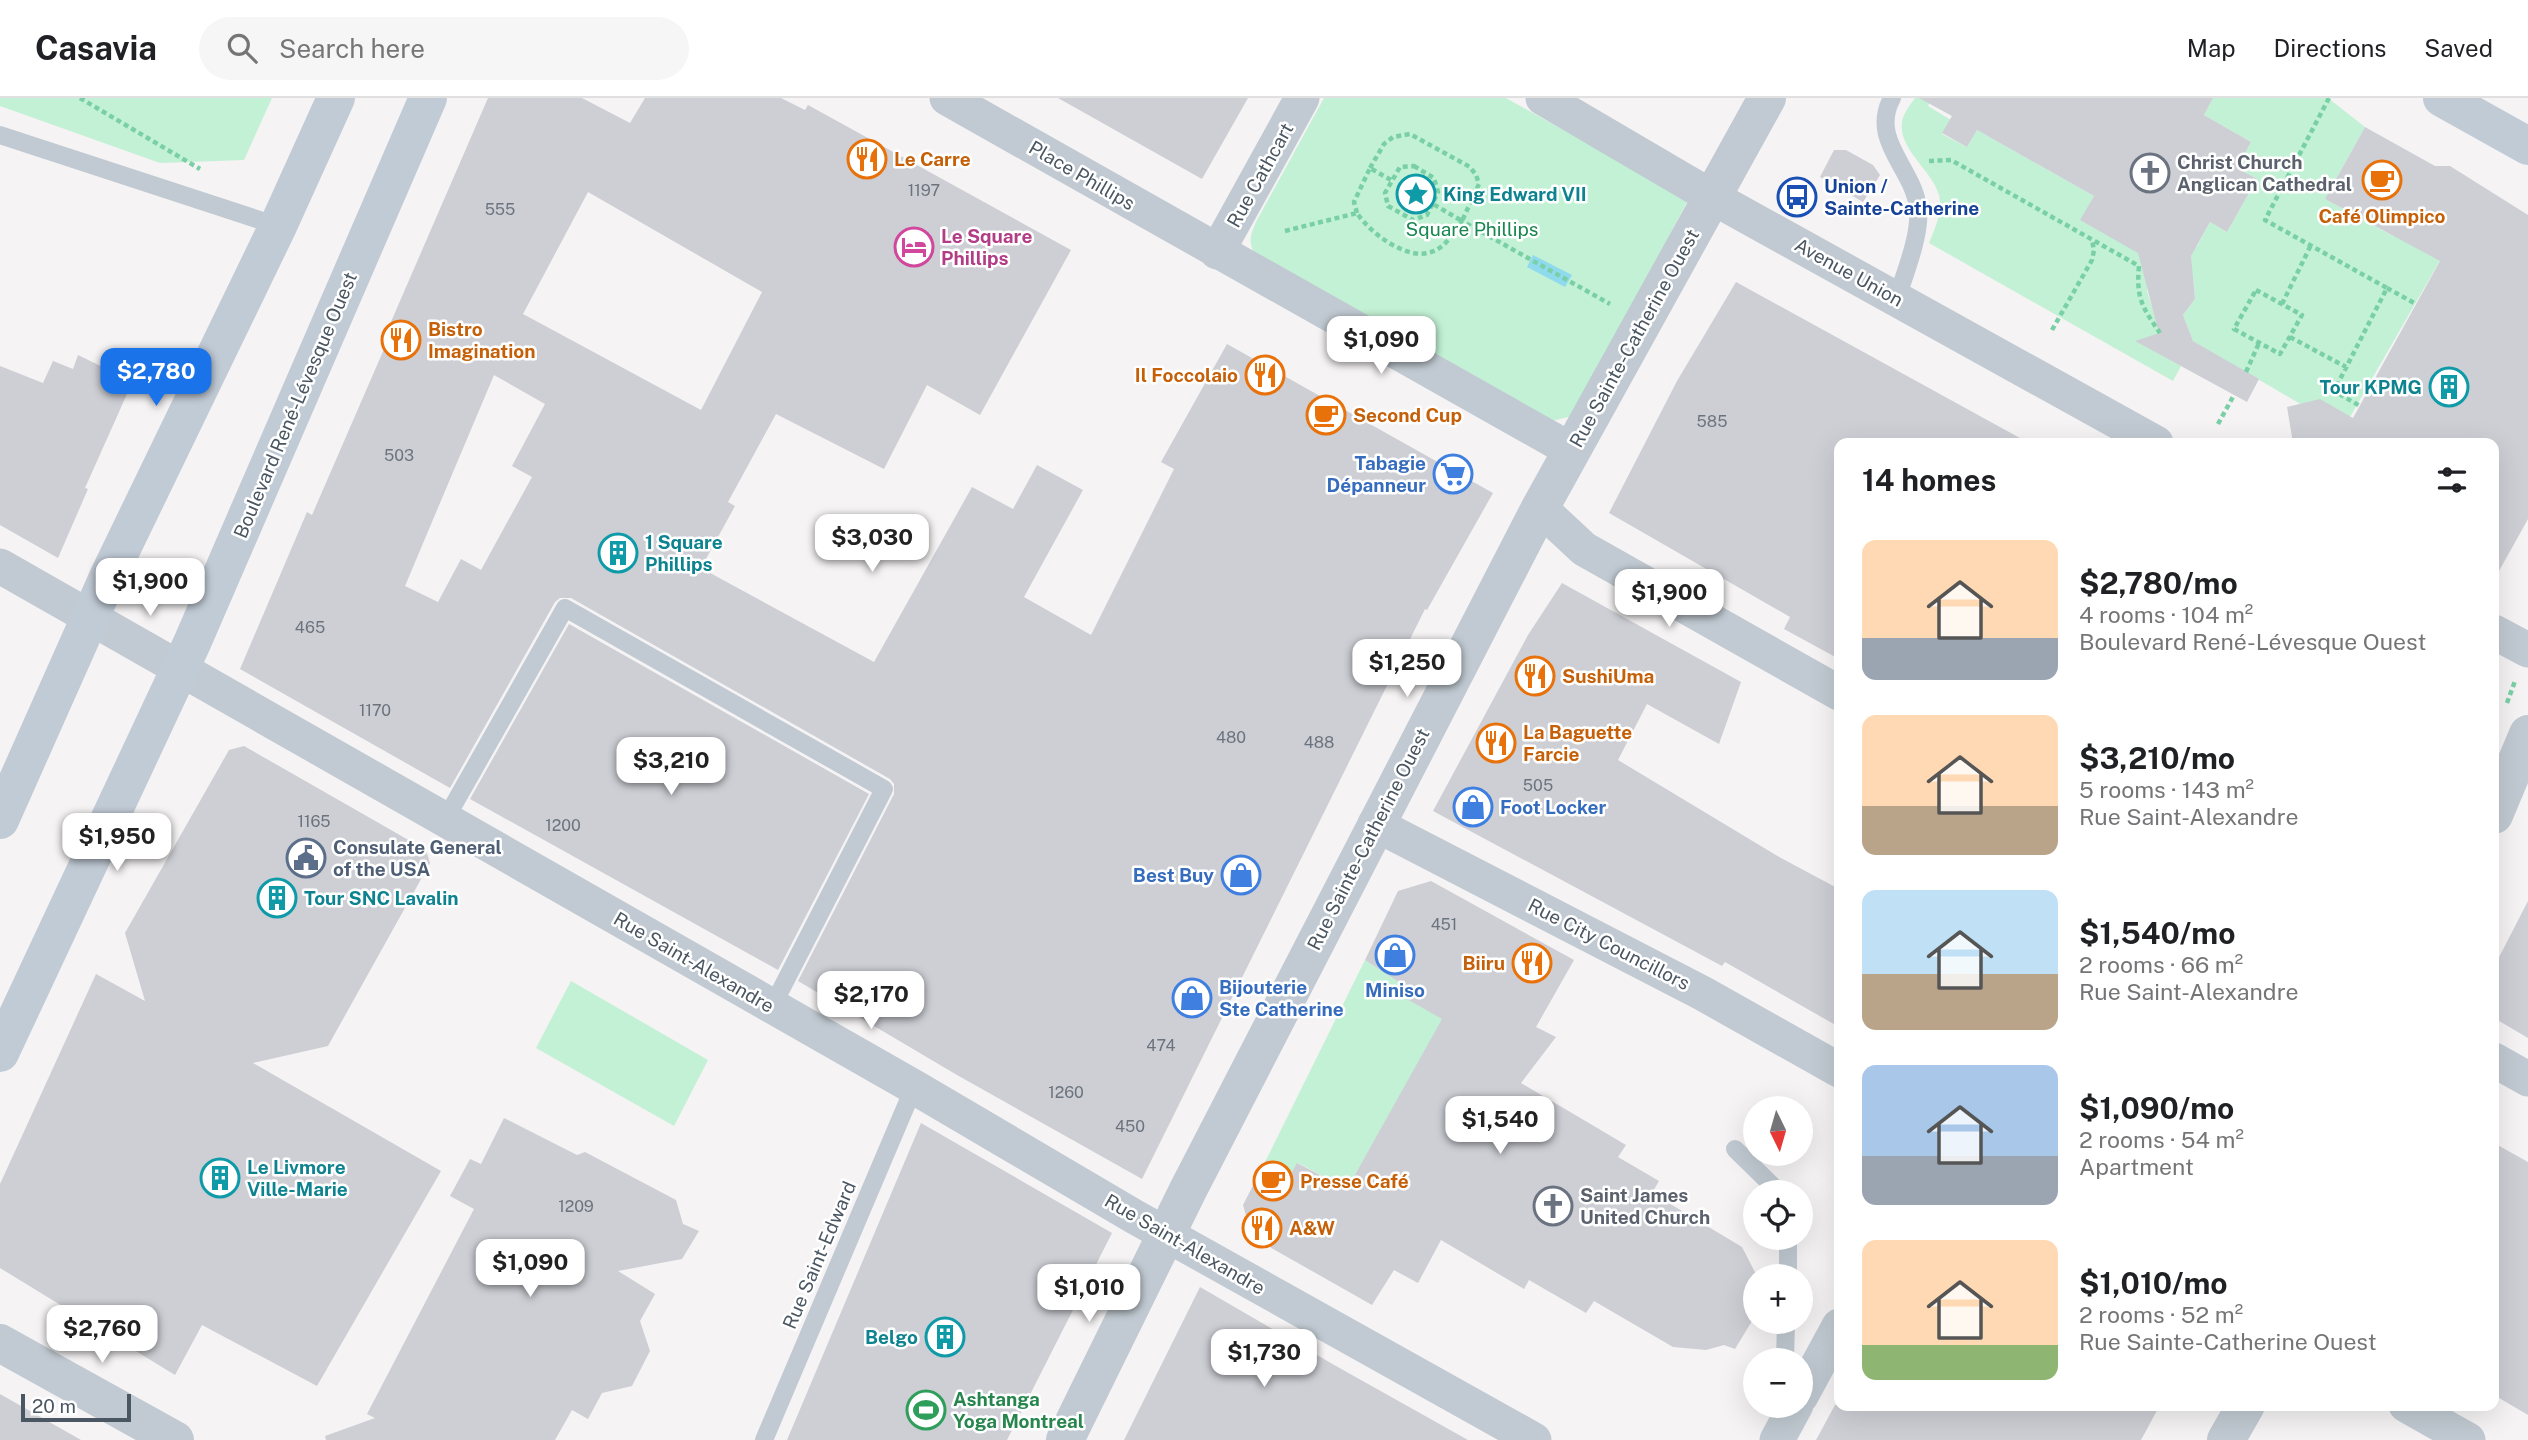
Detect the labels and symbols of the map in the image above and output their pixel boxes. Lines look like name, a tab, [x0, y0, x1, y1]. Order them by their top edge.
street label: Rue Cathcart	[1222, 119, 1298, 231]
street label: Place Phillips	[1025, 136, 1139, 214]
restaurant icon: Le Carre	[846, 138, 888, 180]
place label: Le Carre	[894, 148, 971, 170]
place label: Christ Church Anglican Cathedral	[2177, 151, 2352, 195]
church icon: Christ Church Anglican Cathedral	[2129, 152, 2171, 194]
cafe icon: Café Olimpico	[2361, 159, 2403, 201]
place icon: King Edward VII	[1395, 173, 1437, 215]
place label: Union / Sainte-Catherine	[1824, 175, 1979, 219]
bus stop icon: Union / Sainte-Catherine	[1776, 176, 1818, 218]
house number: 1197	[908, 181, 940, 200]
place label: King Edward VII	[1443, 183, 1587, 205]
house number: 555	[485, 200, 515, 219]
place label: Café Olimpico	[2318, 205, 2446, 227]
park label: Square Phillips	[1406, 218, 1538, 240]
place label: Le Square Phillips	[941, 225, 1032, 269]
street label: Rue Sainte-Catherine Ouest	[1565, 225, 1703, 451]
hotel icon: Le Square Phillips	[893, 226, 935, 268]
street label: Avenue Union	[1791, 233, 1907, 311]
street label: Boulevard René-Lévesque Ouest	[229, 269, 361, 541]
pin: $1,090	[1324, 316, 1438, 376]
place label: Bistro Imagination	[428, 318, 535, 362]
restaurant icon: Bistro Imagination	[380, 319, 422, 361]
pin: $2,780	[99, 348, 213, 408]
restaurant icon: Il Foccolaio	[1244, 354, 1286, 396]
place label: Il Foccolaio	[1135, 364, 1238, 386]
building icon: Tour KPMG	[2428, 366, 2470, 408]
place label: Tour KPMG	[2320, 376, 2422, 398]
cafe icon: Second Cup	[1305, 394, 1347, 436]
place label: Second Cup	[1353, 404, 1462, 426]
house number: 585	[1697, 412, 1727, 431]
house number: 503	[384, 446, 414, 465]
place label: Tabagie Dépanneur	[1327, 452, 1426, 496]
supermarket icon: Tabagie Dépanneur	[1432, 453, 1474, 495]
pin: $3,030	[815, 514, 929, 574]
place label: 1 Square Phillips	[645, 531, 723, 575]
building icon: 1 Square Phillips	[597, 532, 639, 574]
pin: $1,900	[93, 559, 207, 618]
pin: $1,900	[1612, 570, 1726, 629]
house number: 465	[295, 618, 325, 637]
pin: $1,250	[1350, 640, 1464, 699]
restaurant icon: SushiUma	[1514, 655, 1556, 697]
place label: SushiUma	[1562, 665, 1654, 687]
house number: 1170	[359, 701, 391, 720]
place label: La Baguette Farcie	[1523, 721, 1632, 765]
restaurant icon: La Baguette Farcie	[1475, 722, 1517, 764]
street label: Rue Sainte-Catherine Ouest	[1302, 724, 1434, 954]
house number: 480	[1216, 728, 1246, 747]
house number: 488	[1304, 733, 1334, 752]
pin: $3,210	[614, 738, 728, 797]
house number: 505	[1523, 776, 1553, 795]
shop icon: Foot Locker	[1452, 786, 1494, 828]
place label: Foot Locker	[1500, 796, 1607, 818]
house number: 1165	[297, 812, 331, 831]
pin: $1,950	[60, 814, 174, 873]
house number: 1200	[545, 816, 581, 835]
place label: Consulate General of the USA	[333, 836, 502, 880]
public building icon: Consulate General of the USA	[285, 837, 327, 879]
shop icon: Best Buy	[1220, 854, 1262, 896]
place label: Best Buy	[1133, 864, 1214, 886]
building icon: Tour SNC Lavalin	[256, 877, 298, 919]
place label: Tour SNC Lavalin	[304, 887, 459, 909]
street label: Rue City Councillors	[1525, 894, 1693, 994]
street label: Rue Saint-Alexandre	[610, 907, 778, 1017]
house number: 451	[1431, 915, 1457, 934]
shop icon: Miniso	[1374, 934, 1416, 976]
restaurant icon: Biiru	[1511, 942, 1553, 984]
place label: Biiru	[1463, 952, 1505, 974]
pin: $2,170	[814, 972, 928, 1031]
place label: Bijouterie Ste Catherine	[1219, 976, 1344, 1020]
shop icon: Bijouterie Ste Catherine	[1171, 977, 1213, 1019]
place label: Miniso	[1365, 979, 1425, 1001]
house number: 474	[1146, 1036, 1176, 1055]
house number: 1260	[1048, 1083, 1084, 1102]
pin: $1,540	[1443, 1096, 1557, 1156]
north arrow	[1743, 1096, 1813, 1166]
house number: 450	[1115, 1117, 1145, 1136]
place label: Le Livmore Ville-Marie	[247, 1156, 348, 1200]
building icon: Le Livmore Ville-Marie	[199, 1157, 241, 1199]
cafe icon: Presse Café	[1252, 1160, 1294, 1202]
place label: Presse Café	[1300, 1170, 1409, 1192]
street label: Rue Saint-Edward	[778, 1178, 860, 1332]
place label: Saint James United Church	[1580, 1184, 1710, 1228]
church icon: Saint James United Church	[1532, 1185, 1574, 1227]
street label: Rue Saint-Alexandre	[1101, 1189, 1269, 1299]
house number: 1209	[558, 1197, 594, 1216]
restaurant icon: A&W	[1241, 1207, 1283, 1249]
place label: A&W	[1289, 1217, 1336, 1239]
pin: $1,090	[473, 1240, 587, 1299]
pin: $1,010	[1032, 1264, 1146, 1324]
pin: $2,760	[45, 1306, 159, 1365]
building icon: Belgo	[924, 1316, 966, 1358]
place label: Belgo	[865, 1326, 918, 1348]
pin: $1,730	[1207, 1330, 1321, 1389]
place label: Ashtanga Yoga Montreal	[953, 1388, 1084, 1432]
sports icon: Ashtanga Yoga Montreal	[905, 1389, 947, 1431]
scale bar	[21, 1391, 131, 1423]

